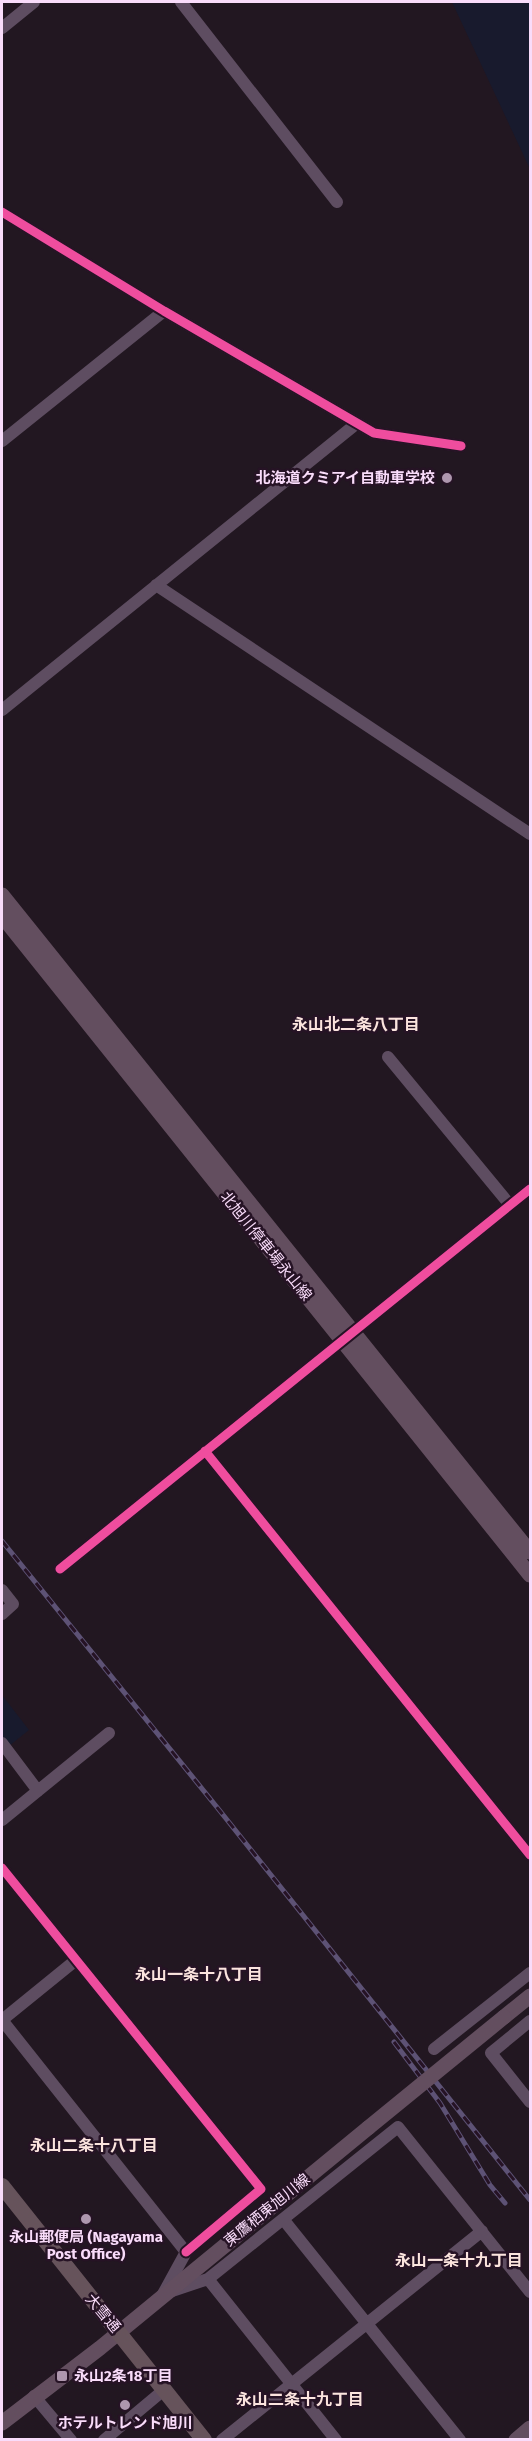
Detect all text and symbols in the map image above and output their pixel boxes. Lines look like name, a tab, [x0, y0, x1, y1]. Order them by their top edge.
place label: 北海道クミアイ自動車学校	[256, 469, 435, 487]
marker: 北海道クミアイ自動車学校	[440, 471, 454, 485]
district label: 永山北二条八丁目	[292, 1015, 420, 1034]
street label: 北旭川停車場永山線	[217, 1188, 315, 1304]
district label: 永山一条十八丁目	[135, 1965, 263, 1984]
district label: 永山二条十八丁目	[30, 2136, 158, 2155]
street label: 東鷹栖東旭川線	[221, 2170, 313, 2250]
marker: 永山郵便局 (Nagayama Post Office)	[79, 2212, 93, 2226]
place label: 永山郵便局 (Nagayama Post Office)	[9, 2228, 163, 2263]
district label: 永山一条十九丁目	[395, 2251, 523, 2270]
street label: 大雪通	[82, 2290, 124, 2336]
place label: 永山2条18丁目	[74, 2367, 172, 2385]
marker: 永山2条18丁目	[55, 2369, 69, 2383]
district label: 永山二条十九丁目	[236, 2390, 364, 2409]
marker: ホテルトレンド旭川	[118, 2398, 132, 2412]
place label: ホテルトレンド旭川	[57, 2414, 193, 2432]

